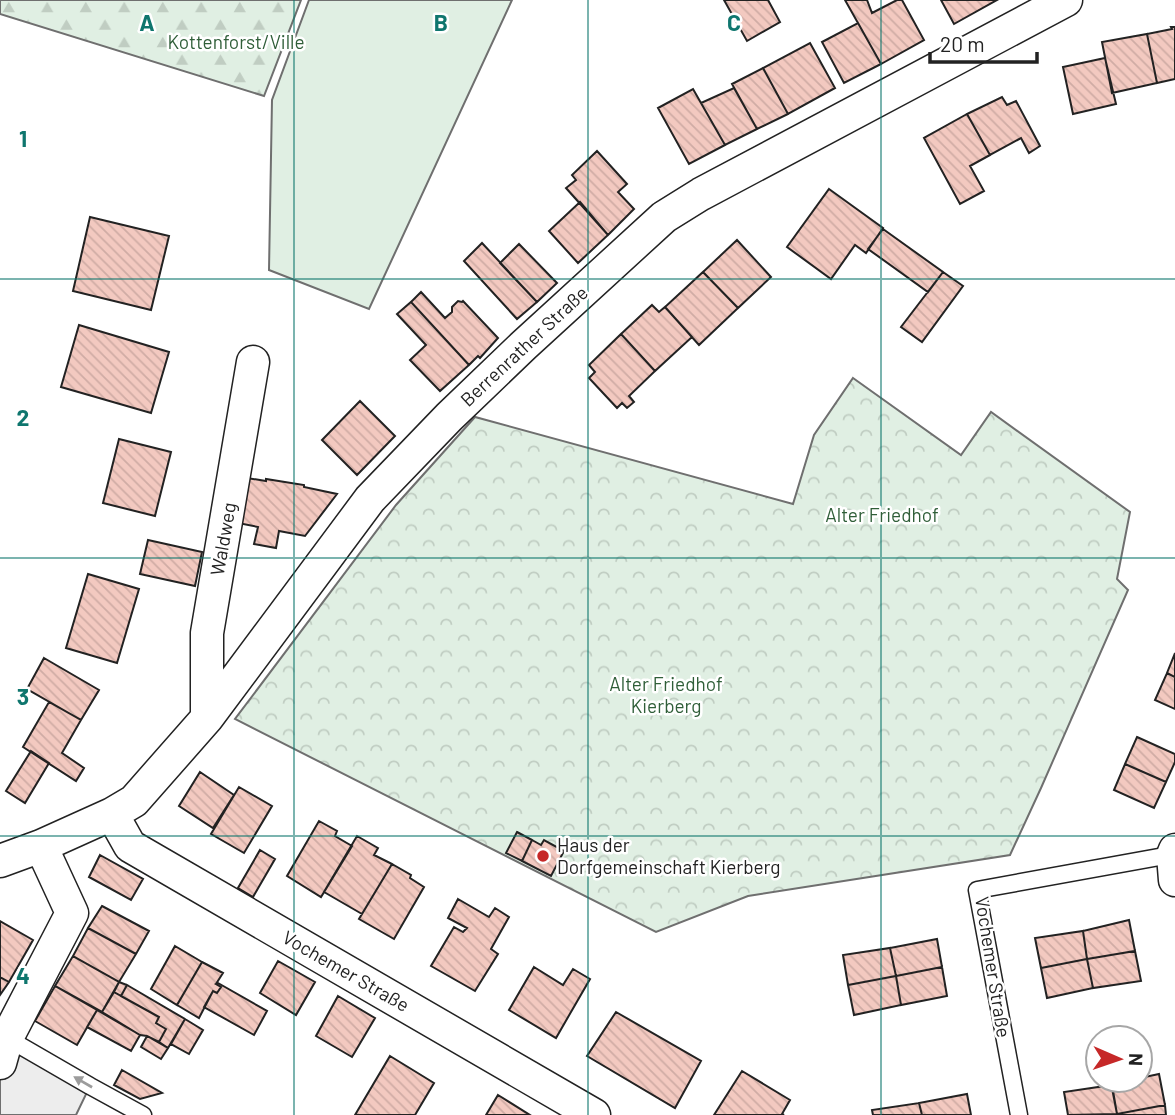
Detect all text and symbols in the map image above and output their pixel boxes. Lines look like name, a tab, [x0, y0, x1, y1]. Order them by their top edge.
text: A	[139, 8, 155, 36]
text: B	[434, 8, 448, 36]
text: C	[727, 8, 741, 36]
scale bar	[930, 21, 1037, 65]
park label: Kottenforst/Ville	[167, 30, 305, 53]
text: 20 m	[940, 31, 985, 56]
text: 1	[19, 124, 27, 152]
street label: Berrenrather Straße	[455, 281, 592, 411]
text: 2	[17, 403, 29, 431]
street label: Waldweg	[205, 501, 240, 577]
park label: Alter Friedhof	[825, 503, 939, 526]
park label: Alter Friedhof Kierberg	[609, 672, 723, 717]
text: 3	[17, 682, 29, 710]
place label: Haus der Dorfgemeinschaft Kierberg	[557, 833, 780, 878]
marker: Haus der Dorfgemeinschaft Kierberg	[535, 848, 551, 864]
street label: Vochemer Straße	[971, 895, 1016, 1039]
street label: Vochemer Straße	[279, 925, 414, 1016]
text: 4	[16, 961, 30, 989]
north arrow	[1084, 1024, 1154, 1094]
text: N	[1125, 1053, 1148, 1066]
one-way arrow	[73, 1076, 93, 1088]

